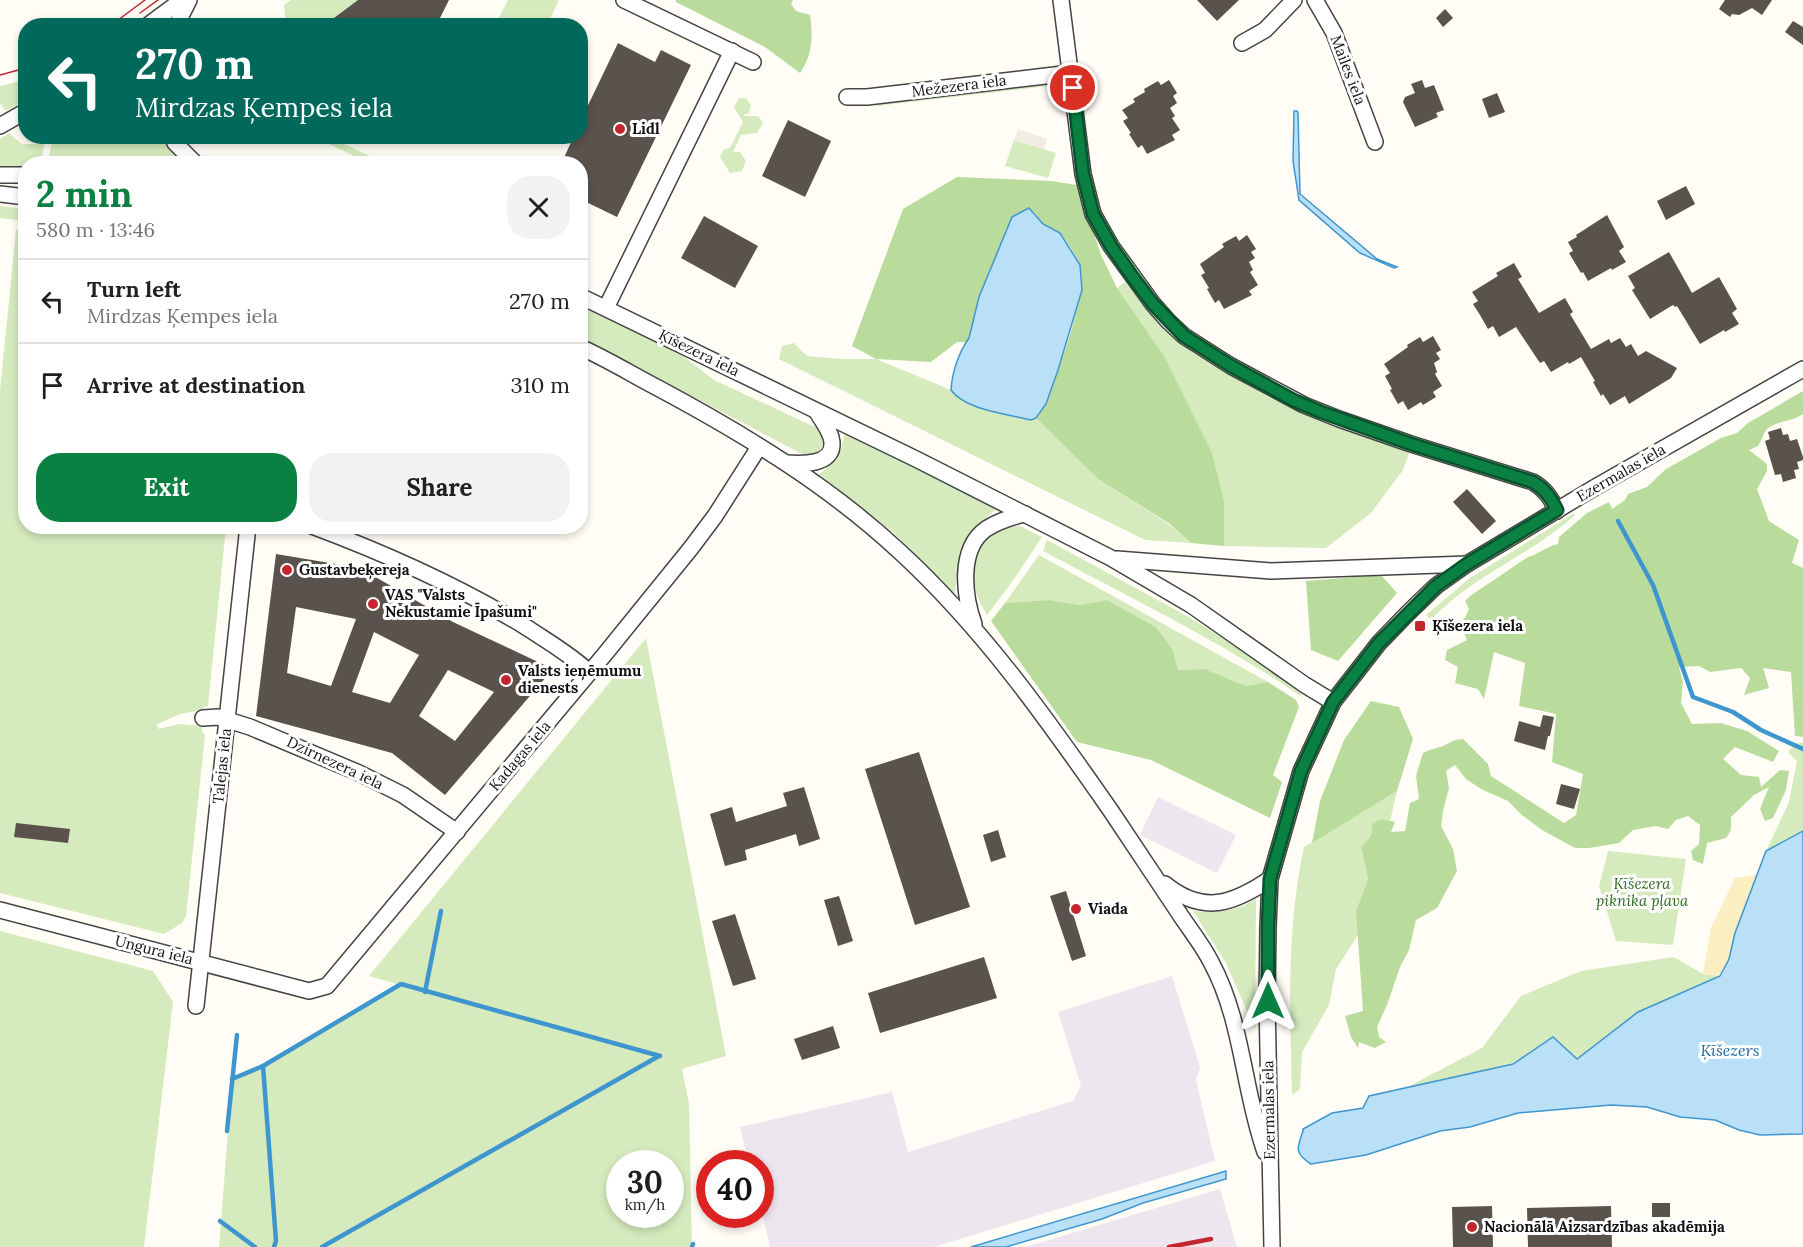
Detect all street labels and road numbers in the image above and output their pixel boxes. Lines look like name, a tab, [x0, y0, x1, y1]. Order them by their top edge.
street label: Mailes iela	[1327, 32, 1371, 108]
street label: Mežezera iela	[910, 70, 1008, 101]
street label: Ķīšezera iela	[655, 325, 743, 381]
street label: Ezermalas iela	[1573, 439, 1669, 506]
street label: Kadagas iela	[485, 717, 555, 795]
street label: Talejas iela	[208, 727, 235, 805]
street label: Dzirnezera iela	[284, 732, 387, 793]
street label: Ungura iela	[113, 931, 195, 968]
street label: Ezermalas iela	[1258, 1060, 1279, 1160]

